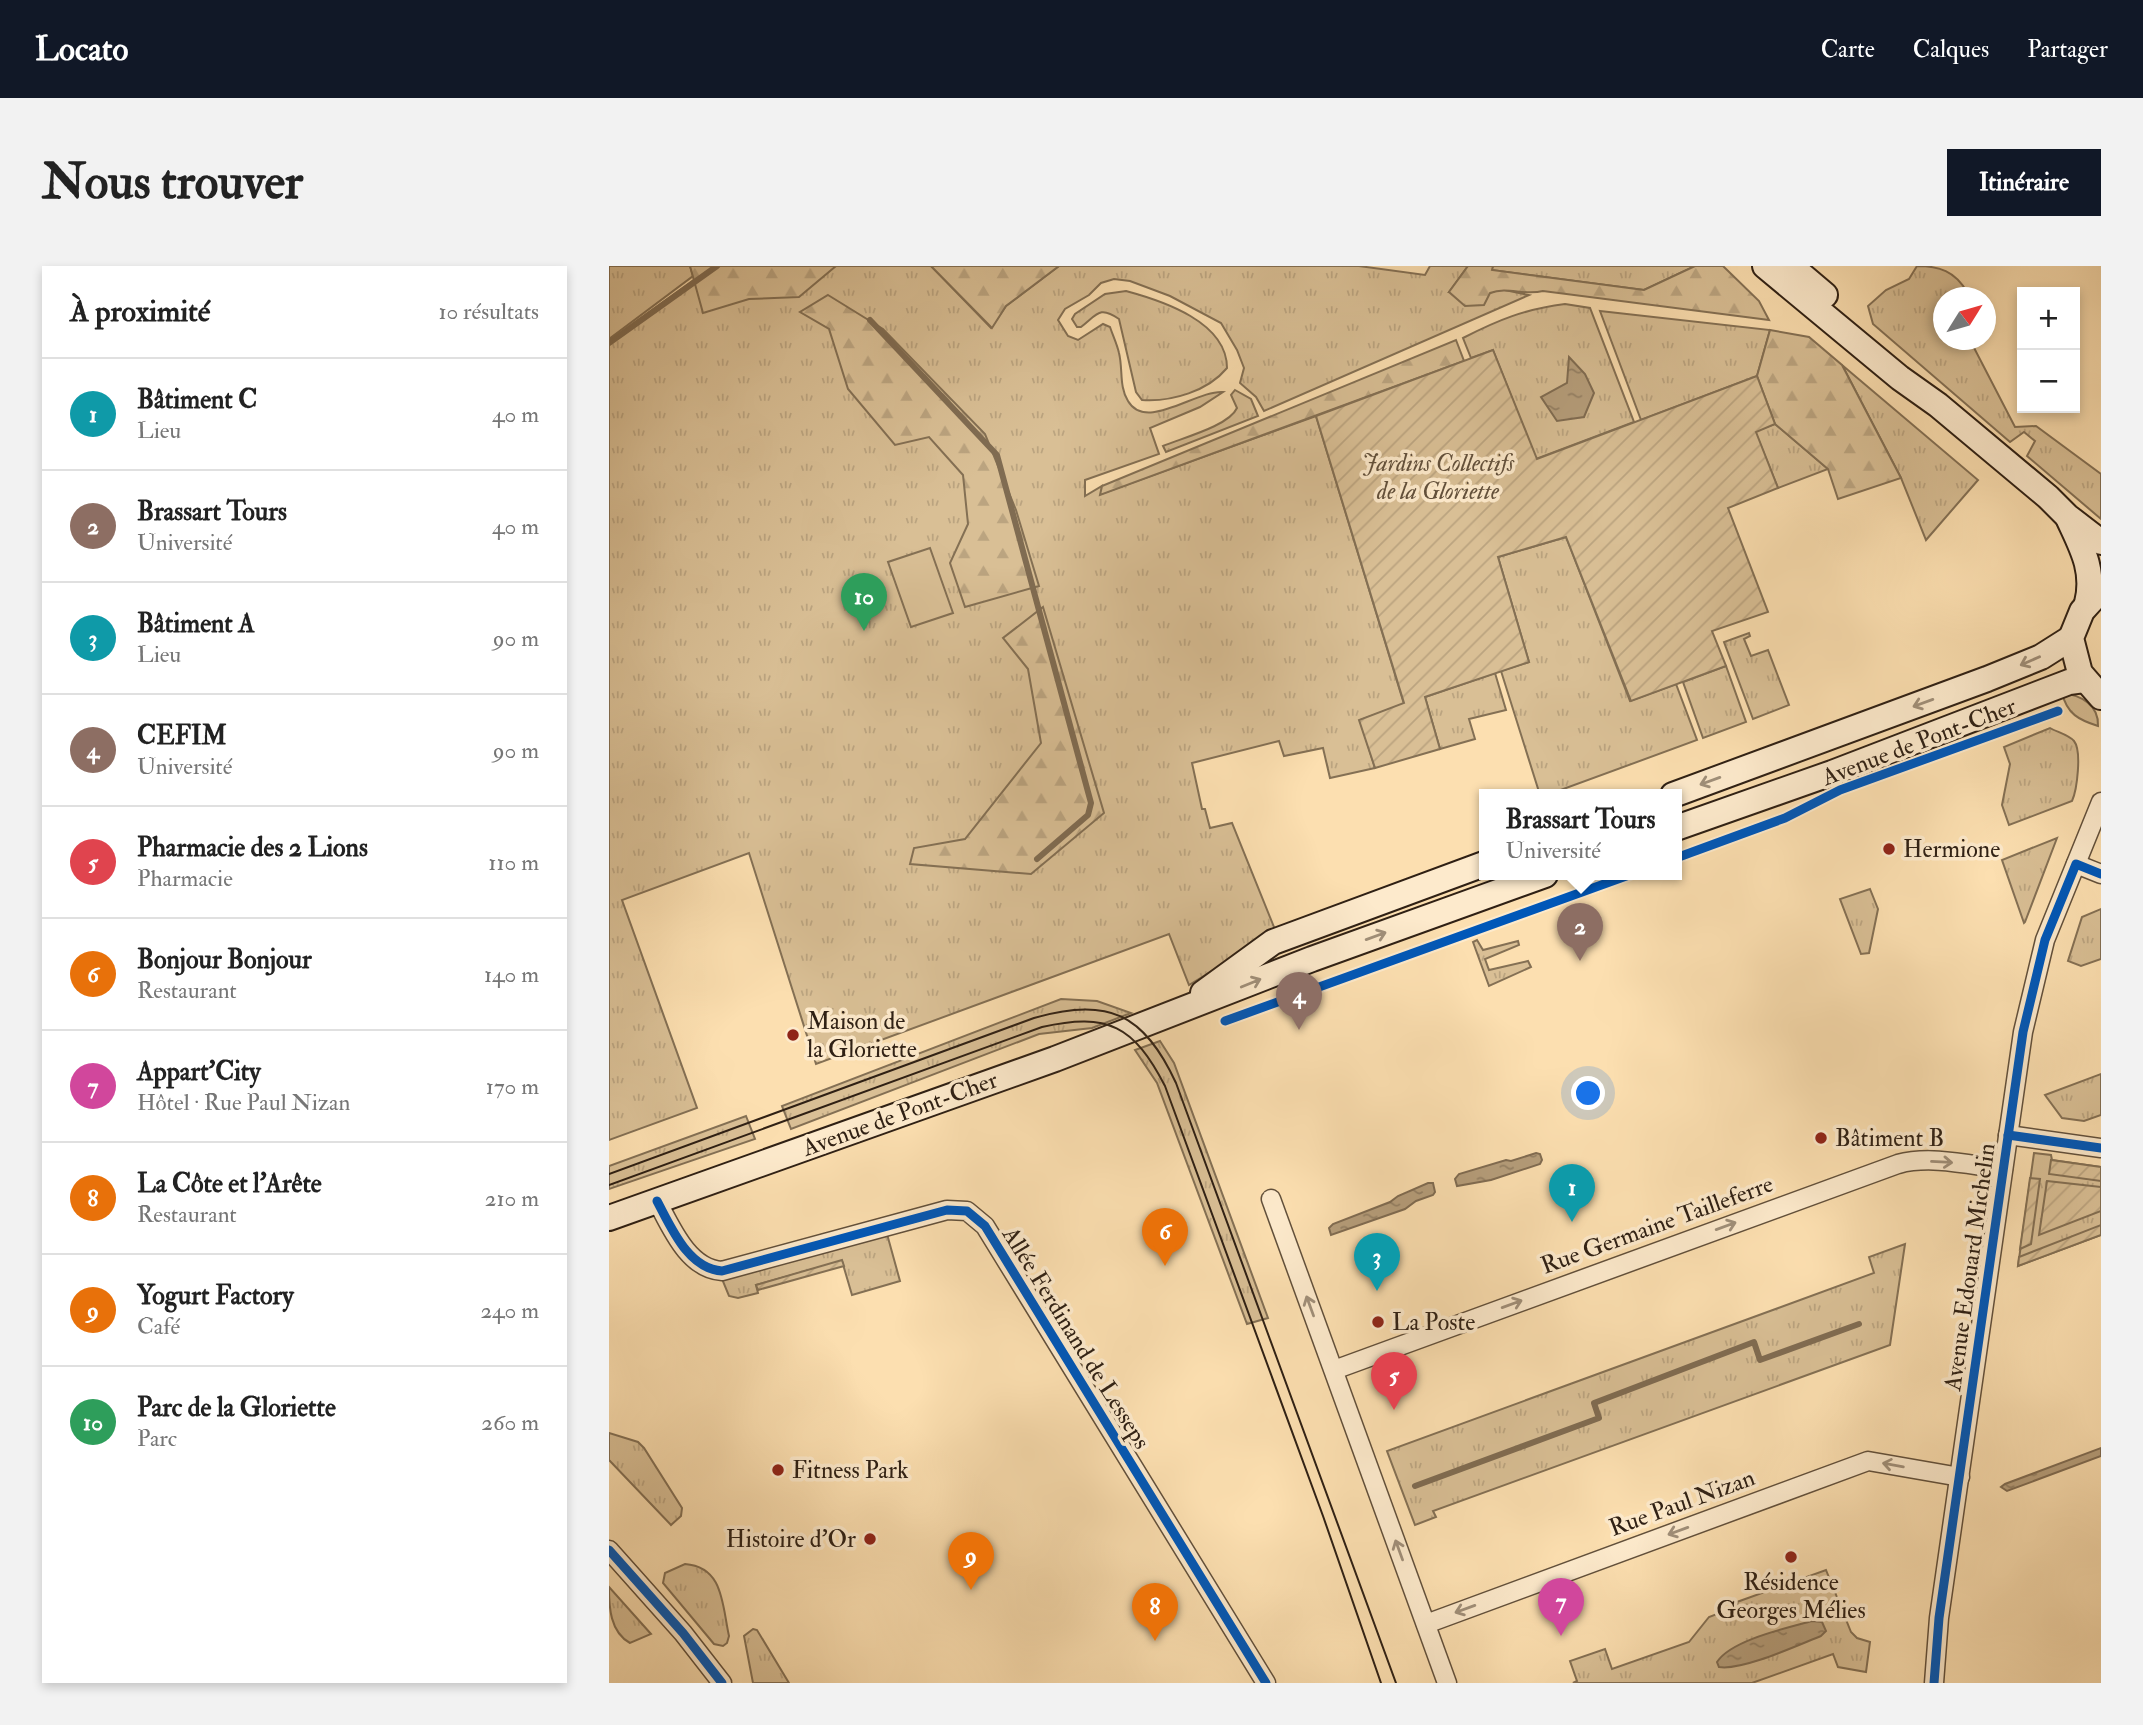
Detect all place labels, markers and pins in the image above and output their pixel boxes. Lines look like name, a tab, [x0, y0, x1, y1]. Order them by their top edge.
pin: 10	[841, 573, 887, 631]
place label: Hermione	[1903, 834, 2000, 865]
marker: Hermione	[1881, 841, 1897, 857]
pin: 2	[1557, 903, 1603, 961]
pin: 4	[1276, 972, 1322, 1030]
place label: Maison de la Gloriette	[807, 1006, 917, 1065]
marker: Maison de la Gloriette	[785, 1027, 801, 1043]
place label: Bâtiment B	[1835, 1123, 1944, 1154]
marker: Bâtiment B	[1813, 1130, 1829, 1146]
pin: 1	[1549, 1164, 1595, 1222]
pin: 6	[1142, 1208, 1188, 1266]
pin: 3	[1354, 1233, 1400, 1291]
place label: La Poste	[1392, 1307, 1475, 1338]
marker: La Poste	[1370, 1314, 1386, 1330]
pin: 5	[1371, 1352, 1417, 1410]
place label: Fitness Park	[792, 1455, 909, 1486]
marker: Fitness Park	[770, 1462, 786, 1478]
place label: Histoire d'Or	[726, 1524, 856, 1555]
marker: Histoire d'Or	[862, 1531, 878, 1547]
pin: 9	[948, 1532, 994, 1590]
marker: Résidence Georges Mélies	[1783, 1549, 1799, 1565]
place label: Résidence Georges Mélies	[1716, 1567, 1866, 1626]
pin: 7	[1538, 1578, 1584, 1636]
pin: 8	[1132, 1583, 1178, 1641]

